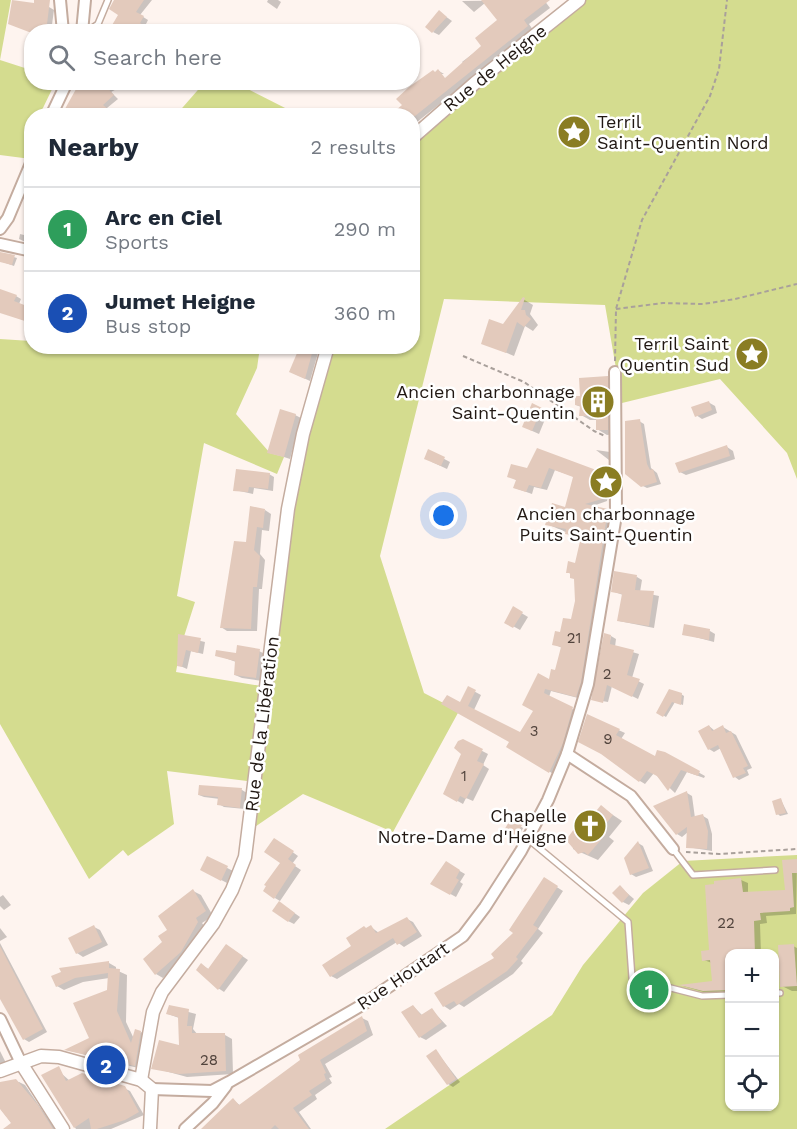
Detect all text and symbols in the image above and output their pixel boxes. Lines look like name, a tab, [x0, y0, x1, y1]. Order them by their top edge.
street label: Rue de Heigne	[439, 20, 550, 116]
search box	[24, 24, 420, 90]
icon: search	[45, 41, 78, 74]
text: Search here	[93, 45, 222, 70]
place label: Terril Saint-Quentin Nord	[597, 111, 769, 153]
place icon: Terril Saint-Quentin Nord	[556, 114, 592, 150]
text: Nearby	[48, 132, 139, 162]
text: 2 results	[311, 135, 396, 159]
text: Arc en Ciel	[105, 205, 222, 230]
text: 1	[63, 217, 72, 241]
text: 290 m	[334, 217, 396, 241]
text: Sports	[105, 230, 169, 254]
text: Jumet Heigne	[105, 289, 255, 314]
text: 2	[62, 301, 73, 325]
text: 360 m	[334, 301, 396, 325]
text: Bus stop	[105, 314, 191, 338]
place label: Terril Saint Quentin Sud	[620, 333, 729, 375]
place icon: Terril Saint Quentin Sud	[734, 336, 770, 372]
place label: Ancien charbonnage Saint-Quentin	[396, 381, 575, 423]
building icon: Ancien charbonnage Saint-Quentin	[580, 384, 616, 420]
place icon: Ancien charbonnage Puits Saint-Quentin	[588, 464, 624, 500]
your location	[429, 501, 458, 530]
place label: Ancien charbonnage Puits Saint-Quentin	[517, 503, 695, 545]
house number: 21	[567, 629, 581, 647]
street label: Rue de la Libération	[240, 635, 283, 813]
house number: 2	[603, 665, 611, 683]
house number: 3	[530, 722, 538, 740]
house number: 9	[603, 730, 613, 748]
house number: 1	[461, 767, 467, 785]
place label: Chapelle Notre-Dame d'Heigne	[377, 805, 567, 847]
church icon: Chapelle Notre-Dame d'Heigne	[572, 808, 608, 844]
house number: 22	[717, 914, 735, 932]
street label: Rue Houtart	[353, 937, 453, 1014]
map controls	[725, 949, 779, 1111]
button: +	[725, 949, 779, 1003]
pin: 1	[630, 968, 668, 1012]
button: −	[725, 1003, 779, 1057]
pin: 2	[86, 1042, 126, 1088]
house number: 28	[200, 1051, 218, 1069]
button: locate	[725, 1057, 779, 1111]

